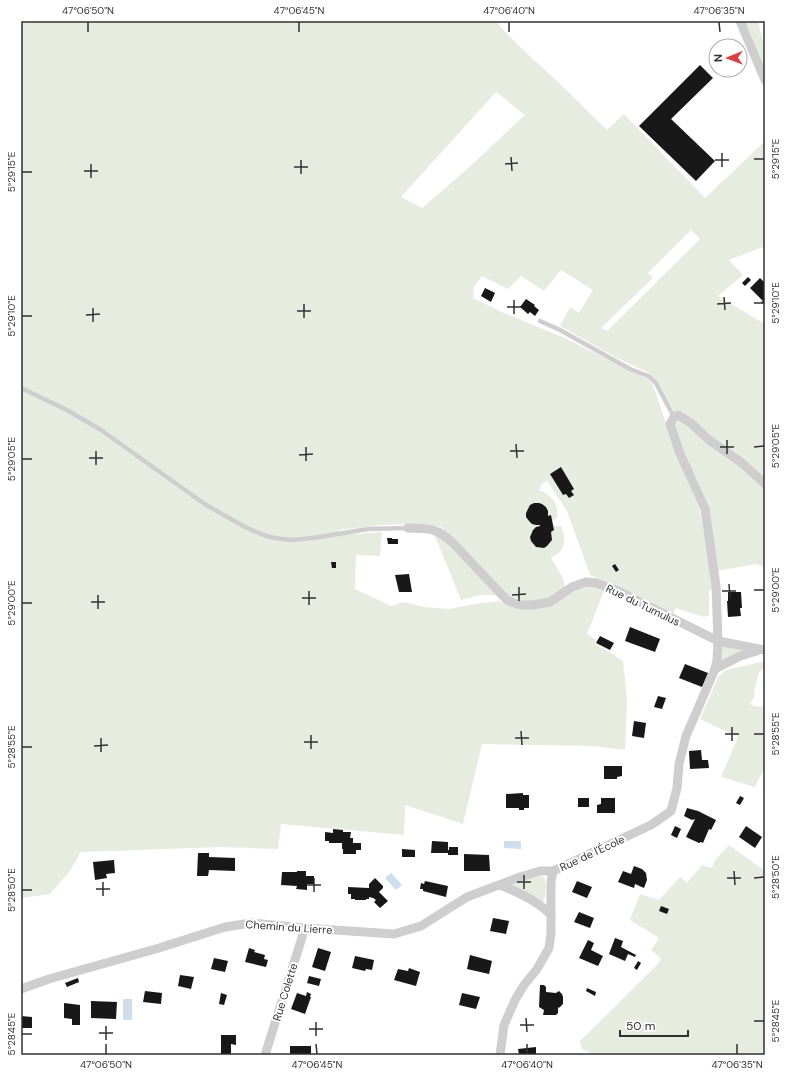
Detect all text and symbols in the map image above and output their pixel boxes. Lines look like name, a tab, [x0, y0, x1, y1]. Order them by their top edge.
text: 47°06'50"N	[62, 4, 114, 17]
text: 47°06'45"N	[274, 4, 325, 17]
text: 47°06'40"N	[483, 4, 535, 17]
text: 47°06'35"N	[693, 4, 745, 17]
north arrow	[708, 38, 748, 78]
text: N	[711, 54, 725, 62]
text: 5°29'15"E	[769, 138, 782, 179]
text: 5°29'15"E	[5, 151, 18, 192]
text: 5°29'10"E	[769, 282, 782, 324]
text: 5°29'10"E	[5, 295, 18, 337]
text: 5°29'05"E	[769, 423, 782, 468]
text: 5°29'05"E	[5, 436, 18, 481]
text: 5°29'00"E	[769, 567, 782, 613]
text: 5°29'00"E	[5, 580, 18, 626]
street label: Rue du Tumulus	[604, 581, 682, 629]
text: 5°28'55"E	[769, 712, 782, 756]
text: 5°28'55"E	[5, 725, 18, 769]
street label: Rue de l'École	[557, 832, 627, 874]
text: 5°28'50"E	[769, 855, 782, 899]
text: 5°28'50"E	[5, 868, 18, 912]
street label: Chemin du Lierre	[245, 917, 333, 937]
street label: Rue Colette	[270, 961, 300, 1023]
text: 5°28'45"E	[769, 999, 782, 1042]
text: 5°28'45"E	[5, 1012, 18, 1055]
scale bar	[620, 1012, 688, 1038]
text: 50 m	[626, 1018, 655, 1034]
text: 47°06'50"N	[80, 1058, 132, 1071]
text: 47°06'45"N	[292, 1058, 343, 1071]
text: 47°06'40"N	[501, 1058, 553, 1071]
text: 47°06'35"N	[711, 1058, 763, 1071]

